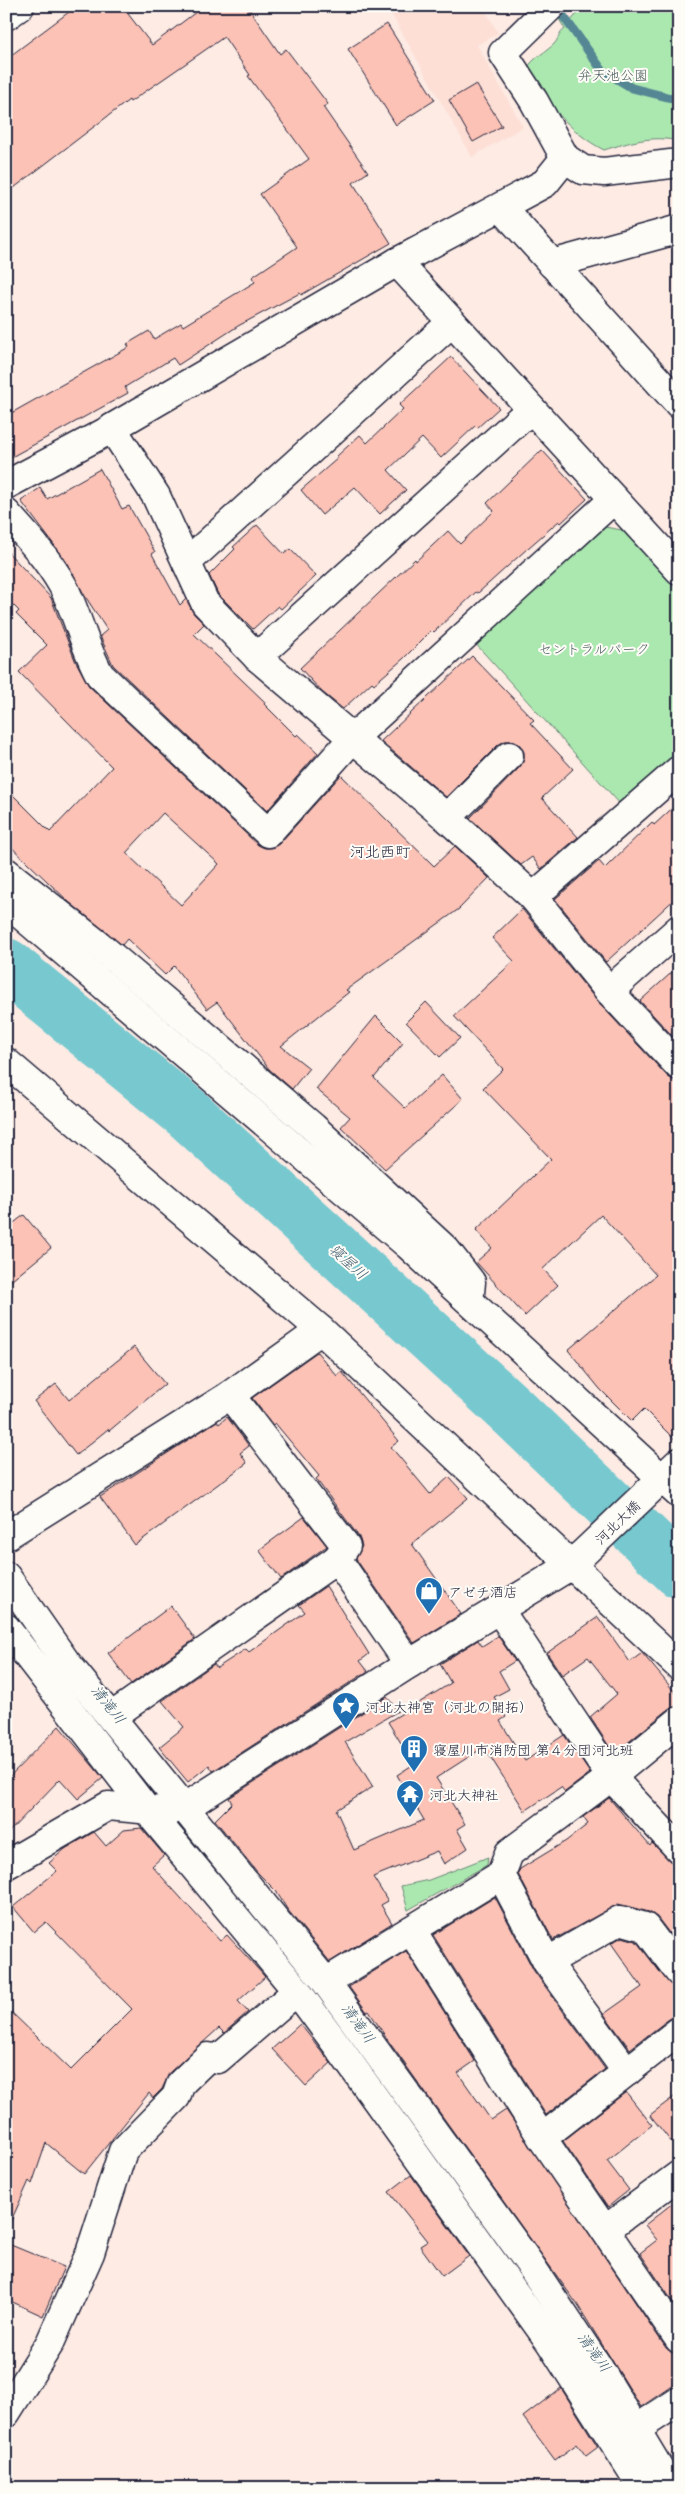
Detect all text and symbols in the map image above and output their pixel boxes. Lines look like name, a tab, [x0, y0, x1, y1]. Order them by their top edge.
park label: 弁天池公園	[578, 65, 648, 84]
park label: セントラルパーク	[538, 639, 650, 658]
district label: 河北西町	[350, 841, 411, 861]
water label: 寝屋川	[326, 1239, 372, 1283]
street label: 河北大橋	[590, 1496, 644, 1548]
shop icon: アゼチ酒店	[414, 1576, 444, 1615]
place label: アゼチ酒店	[448, 1582, 518, 1601]
water label: 清滝川	[87, 1680, 131, 1728]
place icon: 河北大神宮（河北の開拓）	[331, 1691, 361, 1730]
place label: 河北大神宮（河北の開拓）	[365, 1697, 533, 1716]
building icon: 寝屋川市消防団 第４分団河北班	[399, 1734, 429, 1773]
place label: 寝屋川市消防団 第４分団河北班	[433, 1740, 633, 1759]
temple icon: 河北大神社	[395, 1779, 425, 1818]
place label: 河北大神社	[429, 1785, 499, 1804]
water label: 清滝川	[338, 1999, 380, 2047]
water label: 清滝川	[574, 2328, 616, 2376]

